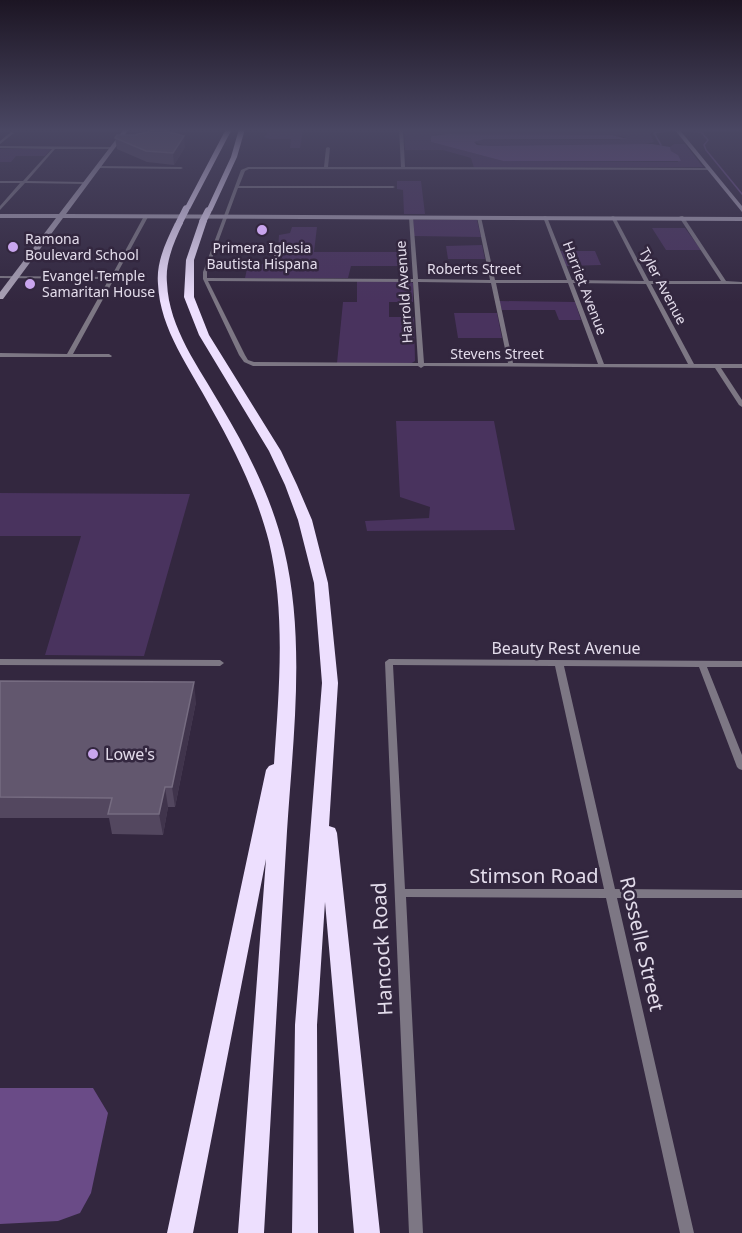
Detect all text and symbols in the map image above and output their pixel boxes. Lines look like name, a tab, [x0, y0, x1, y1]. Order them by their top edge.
marker: Primera Iglesia Bautista Hispana	[255, 223, 269, 237]
place label: Ramona Boulevard School	[25, 229, 139, 264]
place label: Primera Iglesia Bautista Hispana	[206, 238, 318, 273]
street label: Harriet Avenue	[559, 238, 612, 338]
marker: Ramona Boulevard School	[6, 240, 20, 254]
street label: Harrold Avenue	[390, 240, 417, 344]
street label: Tyler Avenue	[635, 244, 692, 328]
street label: Roberts Street	[427, 259, 521, 278]
place label: Evangel Temple Samaritan House	[42, 266, 155, 301]
marker: Evangel Temple Samaritan House	[23, 277, 37, 291]
street label: Stevens Street	[450, 344, 544, 363]
street label: Beauty Rest Avenue	[491, 637, 641, 659]
place label: Lowe's	[105, 743, 155, 765]
marker: Lowe's	[86, 747, 100, 761]
street label: Stimson Road	[469, 862, 599, 889]
street label: Rosselle Street	[614, 874, 671, 1014]
street label: Hancock Road	[365, 882, 398, 1016]

